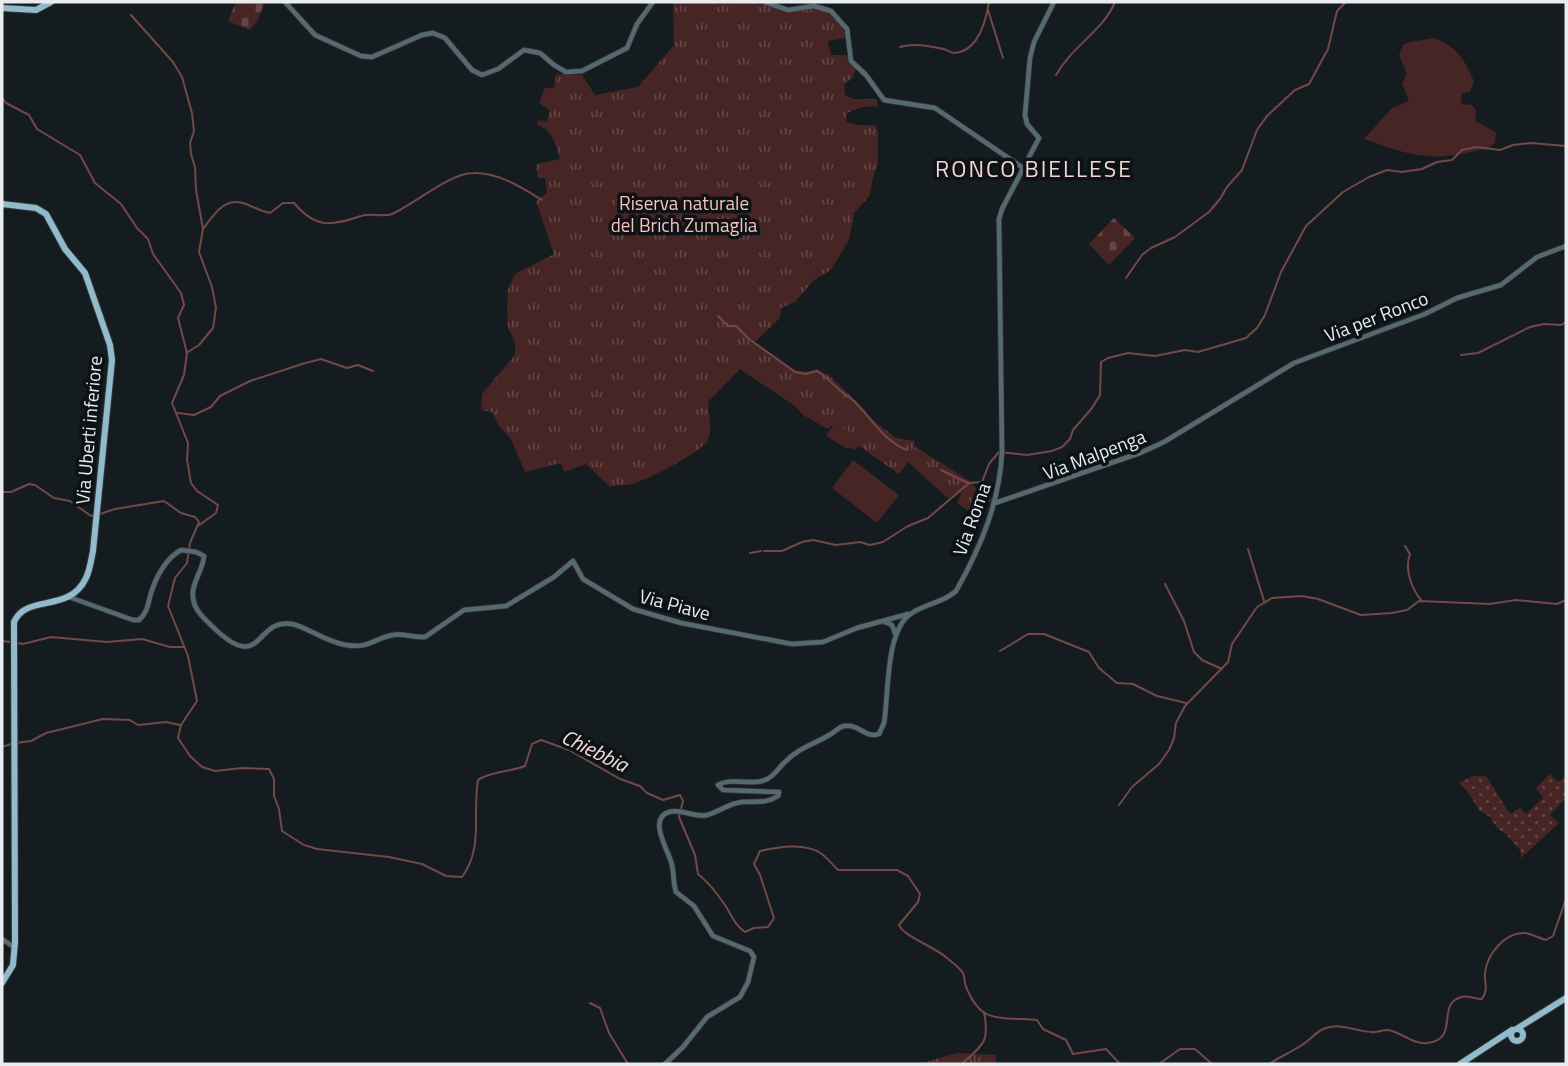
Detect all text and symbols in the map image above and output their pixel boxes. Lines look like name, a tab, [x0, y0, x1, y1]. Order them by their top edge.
district label: RONCO BIELLESE	[935, 151, 1133, 186]
park label: Riserva naturale del Brich Zumaglia	[611, 188, 758, 239]
street label: Via per Ronco	[1320, 283, 1432, 349]
street label: Via Uberti inferiore	[67, 354, 109, 506]
street label: Via Malpenga	[1038, 421, 1150, 487]
street label: Via Roma	[944, 478, 998, 560]
street label: Via Piave	[636, 581, 714, 627]
water label: Chiebbia	[556, 720, 635, 781]

